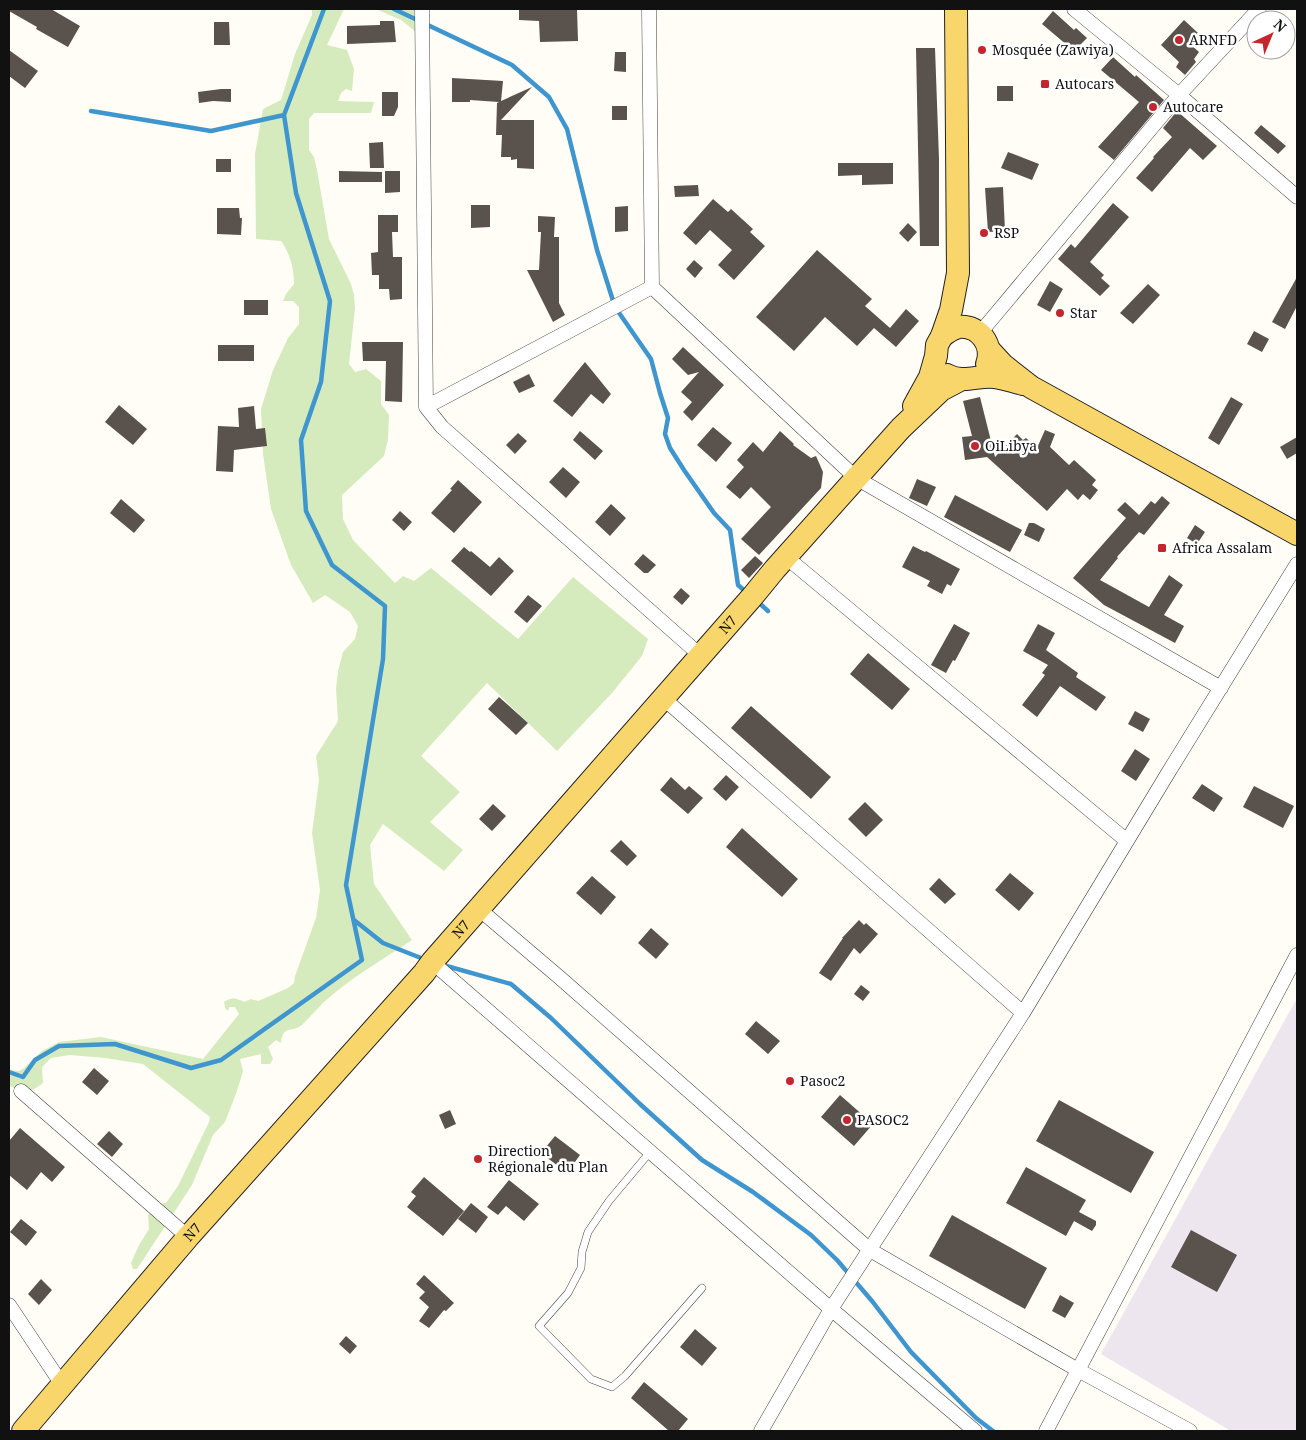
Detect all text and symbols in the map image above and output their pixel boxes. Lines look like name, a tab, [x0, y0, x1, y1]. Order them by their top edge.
north arrow	[1246, 10, 1296, 60]
text: N	[1270, 15, 1291, 36]
place label: ARNFD	[1189, 30, 1237, 49]
marker: ARNFD	[1173, 34, 1185, 46]
place label: Mosquée (Zawiya)	[992, 40, 1114, 59]
marker: Mosquée (Zawiya)	[976, 44, 988, 56]
place label: Autocars	[1055, 74, 1114, 93]
marker: Autocars	[1039, 78, 1051, 90]
place label: Autocare	[1163, 97, 1223, 116]
marker: Autocare	[1147, 101, 1159, 113]
place label: RSP	[994, 223, 1019, 242]
marker: RSP	[978, 227, 990, 239]
place label: Star	[1070, 303, 1097, 322]
marker: Star	[1054, 307, 1066, 319]
place label: OiLibya	[985, 436, 1037, 455]
marker: OiLibya	[969, 440, 981, 452]
place label: Africa Assalam	[1172, 538, 1272, 557]
marker: Africa Assalam	[1156, 542, 1168, 554]
street label: N7	[714, 611, 741, 638]
street label: N7	[447, 916, 474, 942]
place label: Pasoc2	[800, 1071, 845, 1090]
marker: Pasoc2	[784, 1075, 796, 1087]
place label: PASOC2	[857, 1110, 909, 1129]
marker: PASOC2	[841, 1114, 853, 1126]
place label: Direction Régionale du Plan	[488, 1141, 608, 1176]
marker: Direction Régionale du Plan	[472, 1153, 484, 1165]
street label: N7	[179, 1219, 205, 1245]

